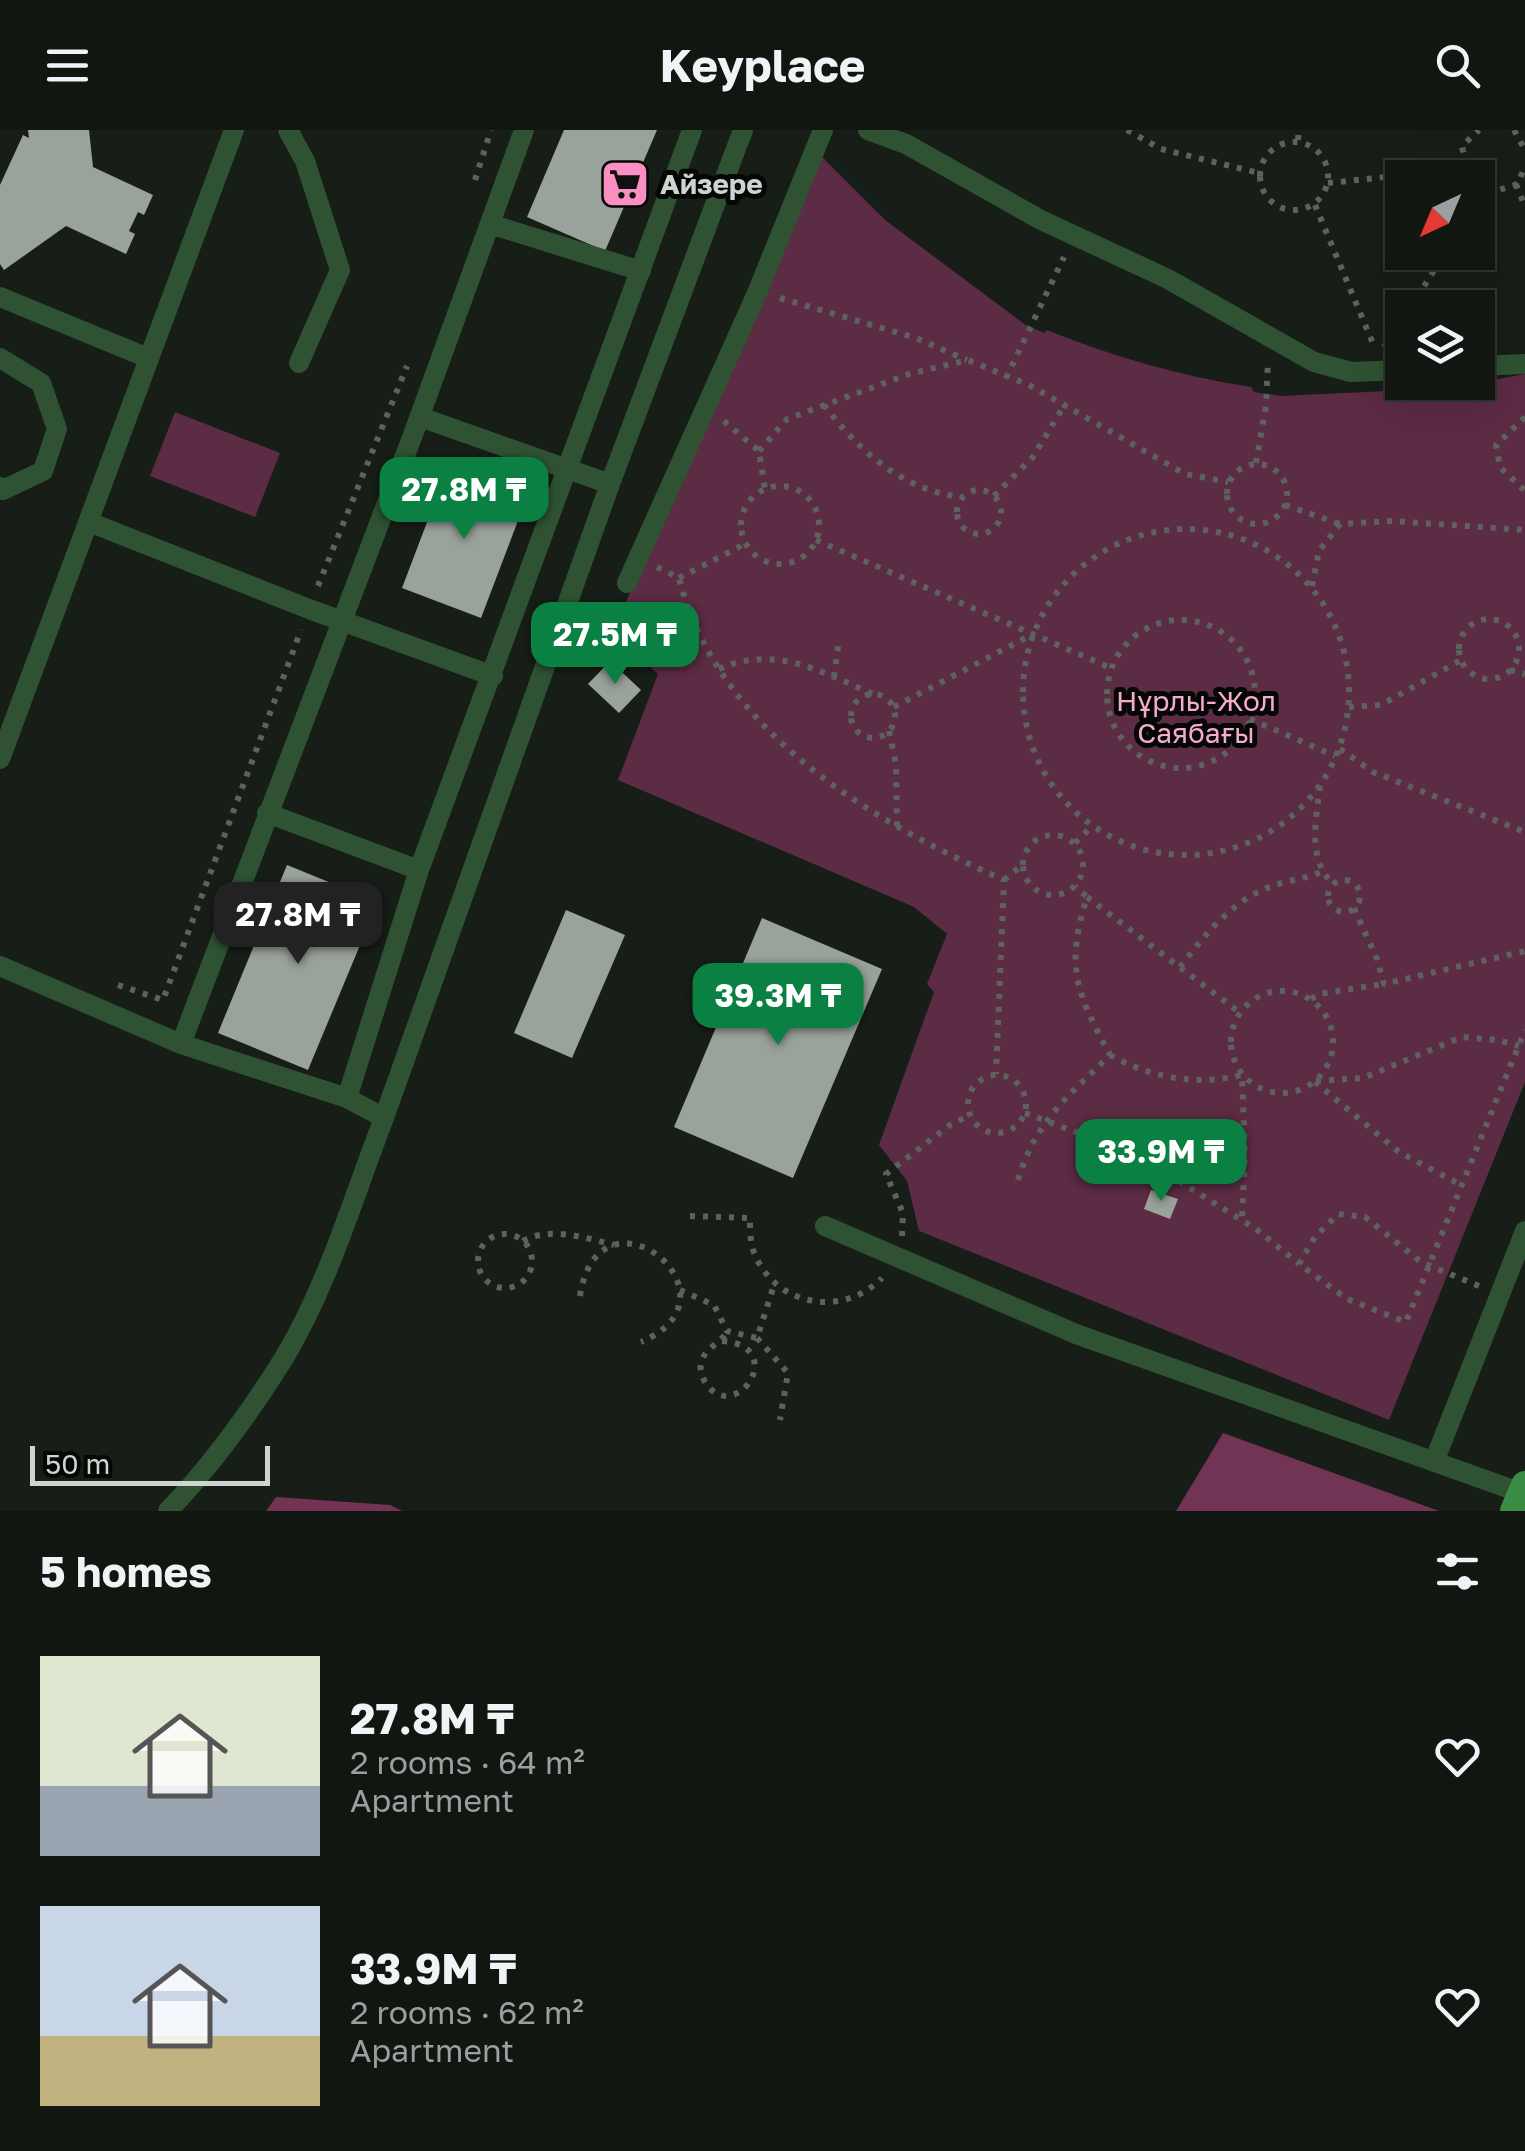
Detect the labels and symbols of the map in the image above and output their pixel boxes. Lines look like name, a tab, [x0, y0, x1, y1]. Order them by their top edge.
supermarket icon: Айзере	[599, 158, 651, 210]
north arrow	[1385, 160, 1495, 270]
place label: Айзере	[660, 167, 763, 200]
pin: 27.8M ₸	[372, 457, 556, 542]
pin: 27.5M ₸	[523, 602, 707, 687]
park label: Нұрлы-Жол Саябағы	[1116, 684, 1276, 749]
pin: 27.8M ₸	[206, 882, 390, 967]
pin: 39.3M ₸	[686, 963, 870, 1048]
pin: 33.9M ₸	[1069, 1119, 1253, 1204]
scale bar	[30, 1441, 270, 1486]

